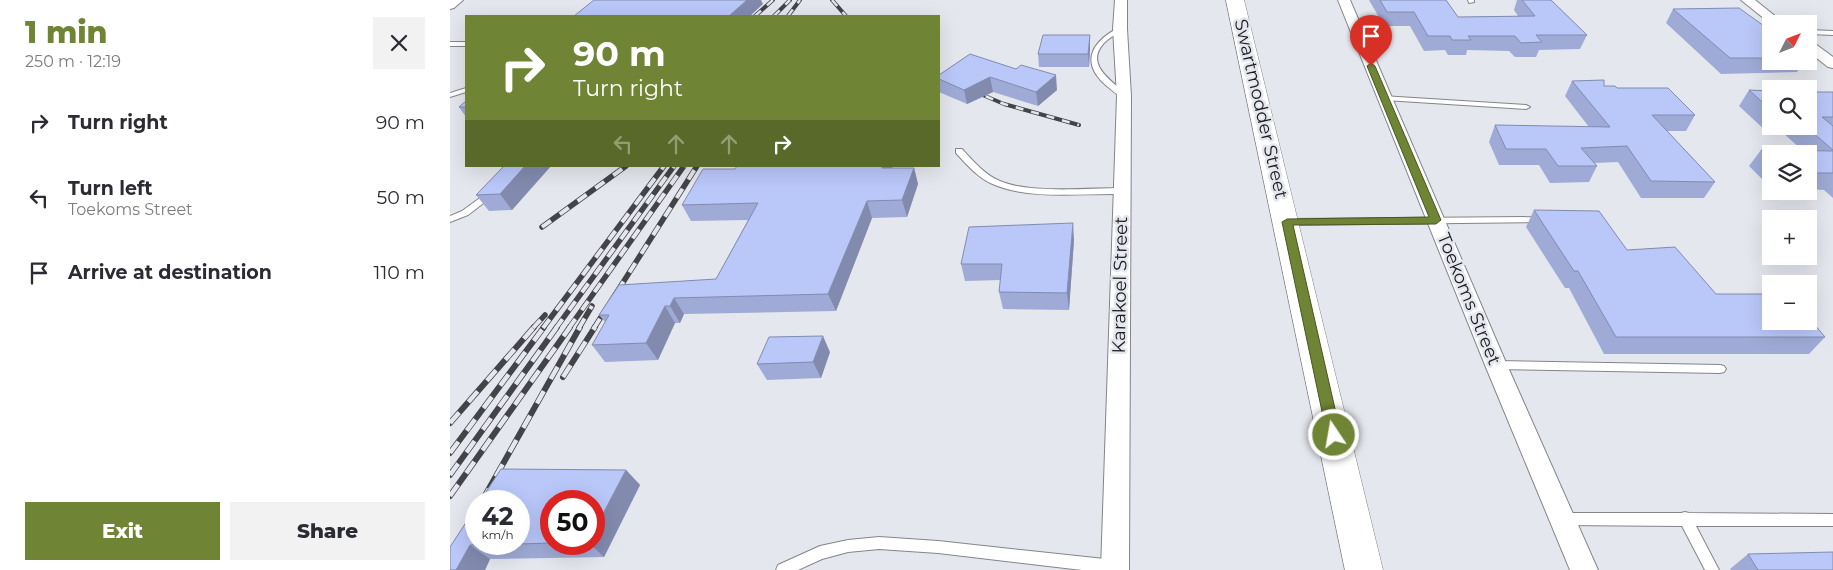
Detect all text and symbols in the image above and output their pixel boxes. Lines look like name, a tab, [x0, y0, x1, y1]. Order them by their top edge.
text: 1 min	[25, 14, 108, 51]
pin	[1350, 15, 1392, 66]
north arrow	[1762, 15, 1818, 70]
map controls	[1762, 15, 1817, 330]
button: close	[373, 17, 425, 69]
street label: Swartmodder Street	[1230, 17, 1292, 201]
icon: arrive	[1357, 22, 1385, 50]
text: 90 m	[573, 32, 666, 75]
icon: right	[490, 35, 555, 100]
text: 250 m · 12:19	[25, 52, 121, 71]
text: Turn right	[573, 75, 683, 102]
button: search	[1762, 80, 1817, 135]
icon: right	[25, 109, 53, 137]
text: Turn right	[68, 111, 168, 134]
text: 90 m	[376, 111, 425, 134]
icon: left	[609, 130, 637, 158]
icon: ahead	[662, 130, 690, 158]
icon: ahead	[715, 130, 743, 158]
icon: right	[768, 130, 796, 158]
button: layers	[1762, 145, 1817, 200]
text: Turn left	[68, 177, 153, 200]
icon: left	[25, 184, 53, 212]
text: 50 m	[377, 186, 425, 209]
text: Toekoms Street	[68, 200, 193, 219]
button: +	[1762, 210, 1817, 265]
street label: Karakoel Street	[1108, 216, 1132, 354]
street label: Toekoms Street	[1433, 230, 1505, 368]
icon: arrive	[25, 259, 53, 287]
text: Arrive at destination	[68, 261, 272, 284]
text: 110 m	[374, 261, 425, 284]
button: −	[1762, 275, 1817, 330]
position arrow	[1307, 408, 1359, 460]
speed limit sign: 50	[540, 490, 605, 555]
text: 42	[482, 501, 513, 531]
button: Exit	[25, 502, 220, 560]
button: Share	[230, 502, 425, 560]
text: km/h	[481, 527, 514, 542]

